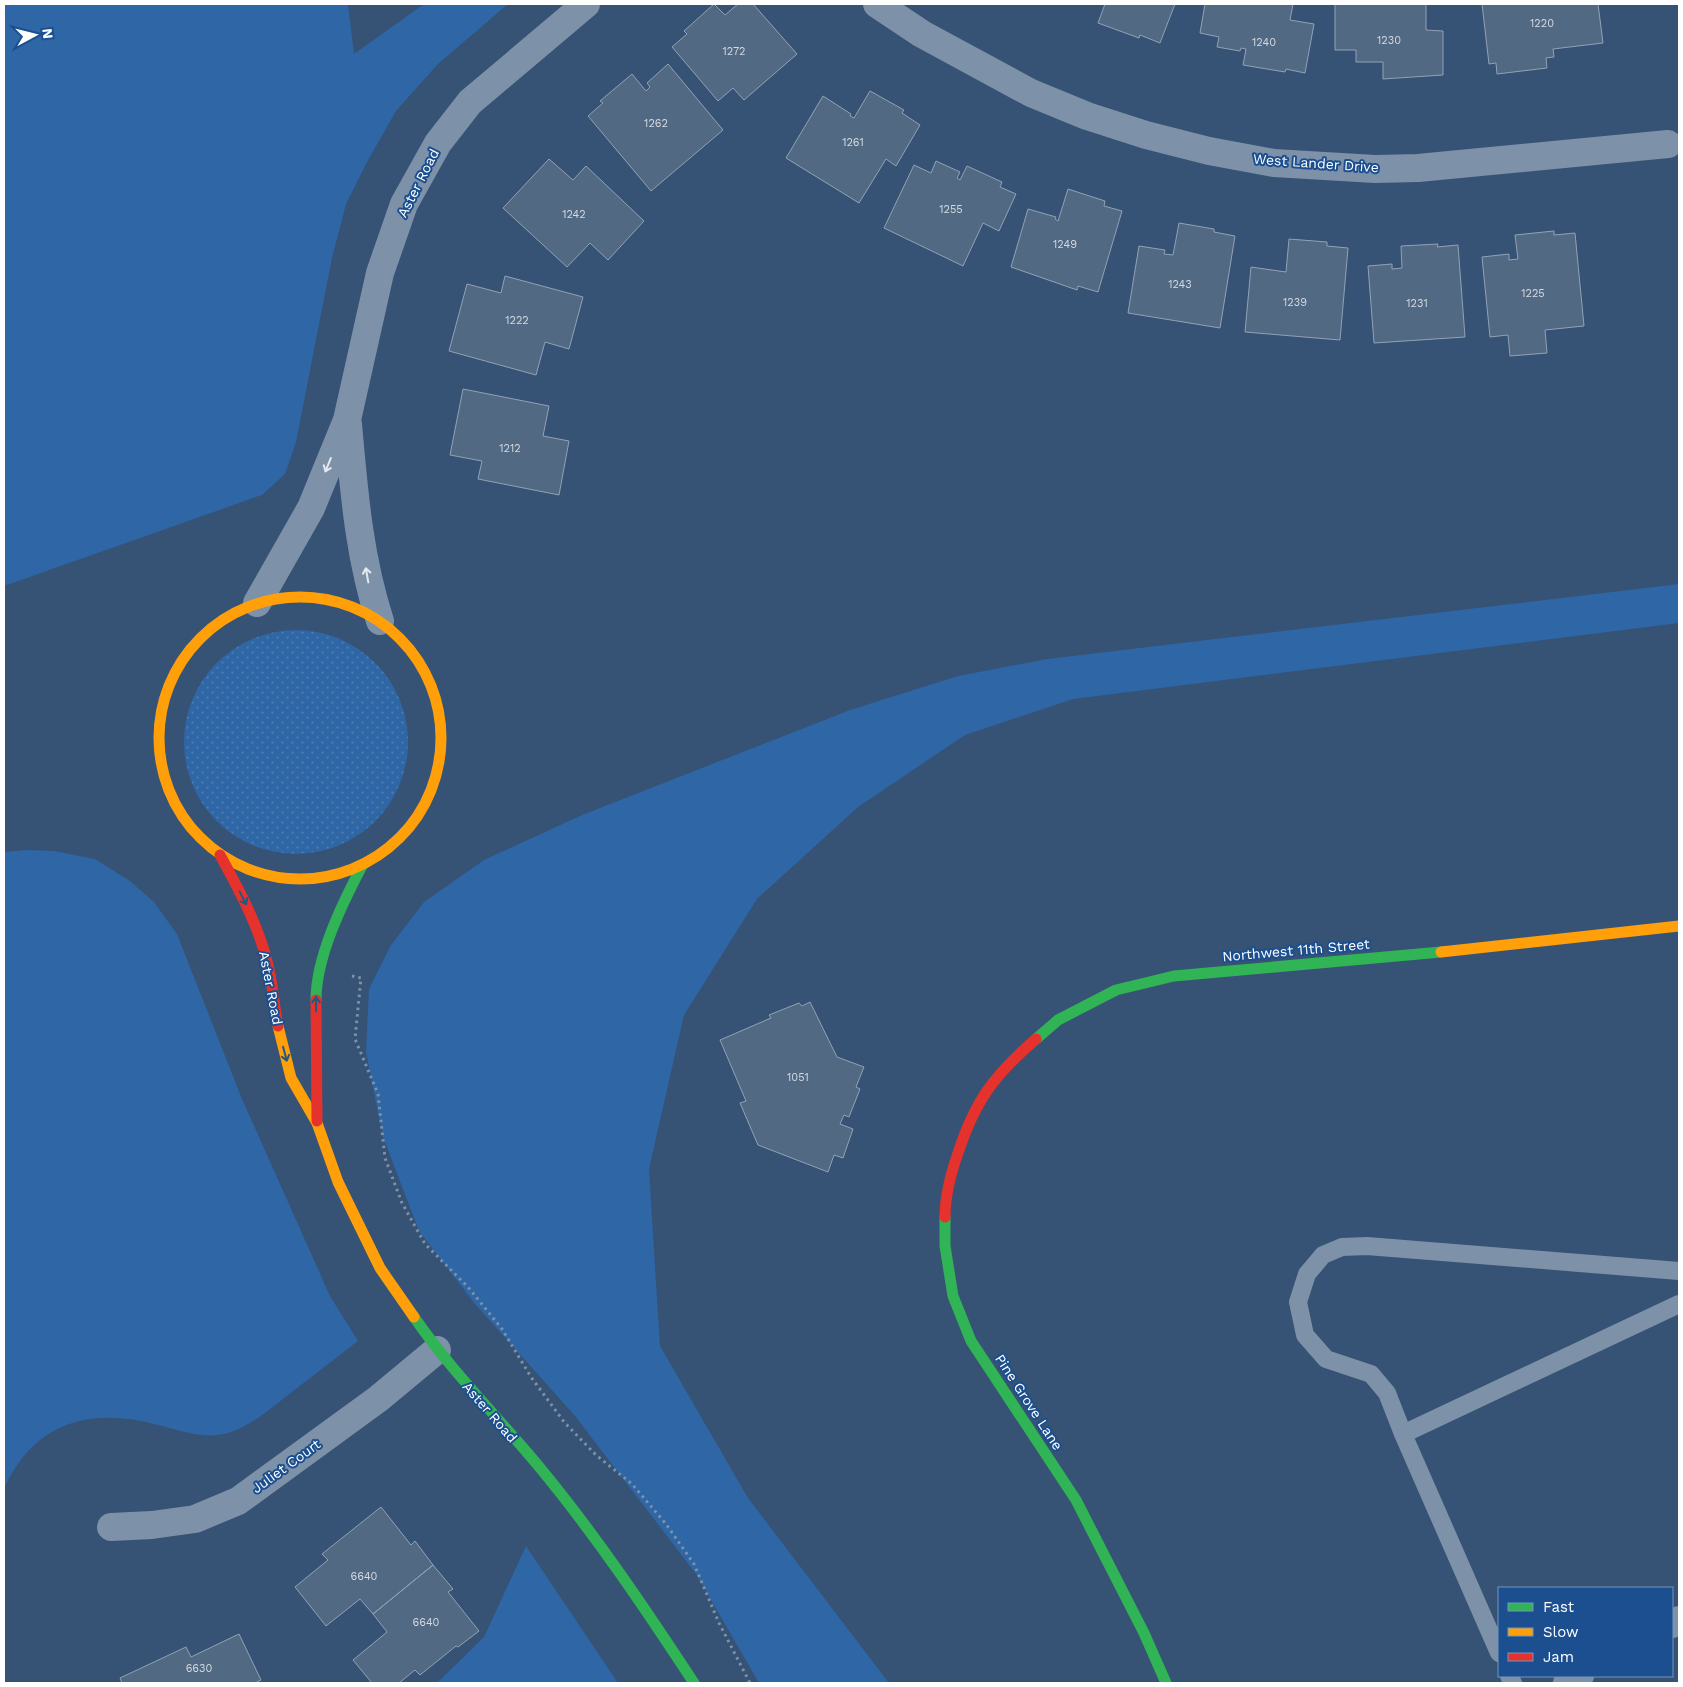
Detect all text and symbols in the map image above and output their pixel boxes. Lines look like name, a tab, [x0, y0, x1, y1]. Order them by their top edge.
north arrow	[10, 10, 60, 60]
house number: 1220	[1530, 17, 1554, 30]
text: N	[39, 27, 56, 40]
house number: 1230	[1377, 34, 1401, 47]
house number: 1240	[1252, 36, 1276, 49]
house number: 1272	[722, 45, 746, 58]
house number: 1262	[644, 117, 668, 130]
house number: 1261	[842, 136, 864, 149]
street label: Aster Road	[394, 146, 442, 220]
street label: West Lander Drive	[1253, 151, 1379, 175]
house number: 1255	[939, 203, 963, 216]
house number: 1242	[562, 208, 586, 221]
house number: 1249	[1053, 238, 1077, 251]
house number: 1243	[1168, 278, 1192, 291]
house number: 1225	[1521, 287, 1545, 300]
house number: 1239	[1283, 296, 1307, 309]
house number: 1231	[1406, 297, 1428, 310]
house number: 1222	[505, 314, 529, 327]
house number: 1212	[499, 442, 521, 455]
one-way arrow	[323, 457, 333, 472]
one-way arrow	[361, 567, 371, 583]
one-way arrow	[238, 890, 248, 905]
street label: Northwest 11th Street	[1222, 936, 1371, 964]
street label: Aster Road	[256, 950, 286, 1026]
one-way arrow	[311, 996, 321, 1012]
one-way arrow	[281, 1045, 290, 1061]
house number: 1051	[787, 1071, 809, 1084]
street label: Pine Grove Lane	[992, 1351, 1066, 1453]
street label: Aster Road	[459, 1379, 521, 1445]
street label: Juliet Court	[249, 1436, 323, 1496]
house number: 6640	[351, 1570, 378, 1583]
legend	[1498, 1587, 1673, 1677]
text: Fast	[1543, 1598, 1575, 1616]
house number: 6640	[413, 1616, 440, 1629]
text: Slow	[1543, 1623, 1579, 1641]
text: Jam	[1543, 1648, 1574, 1666]
house number: 6630	[186, 1662, 212, 1675]

